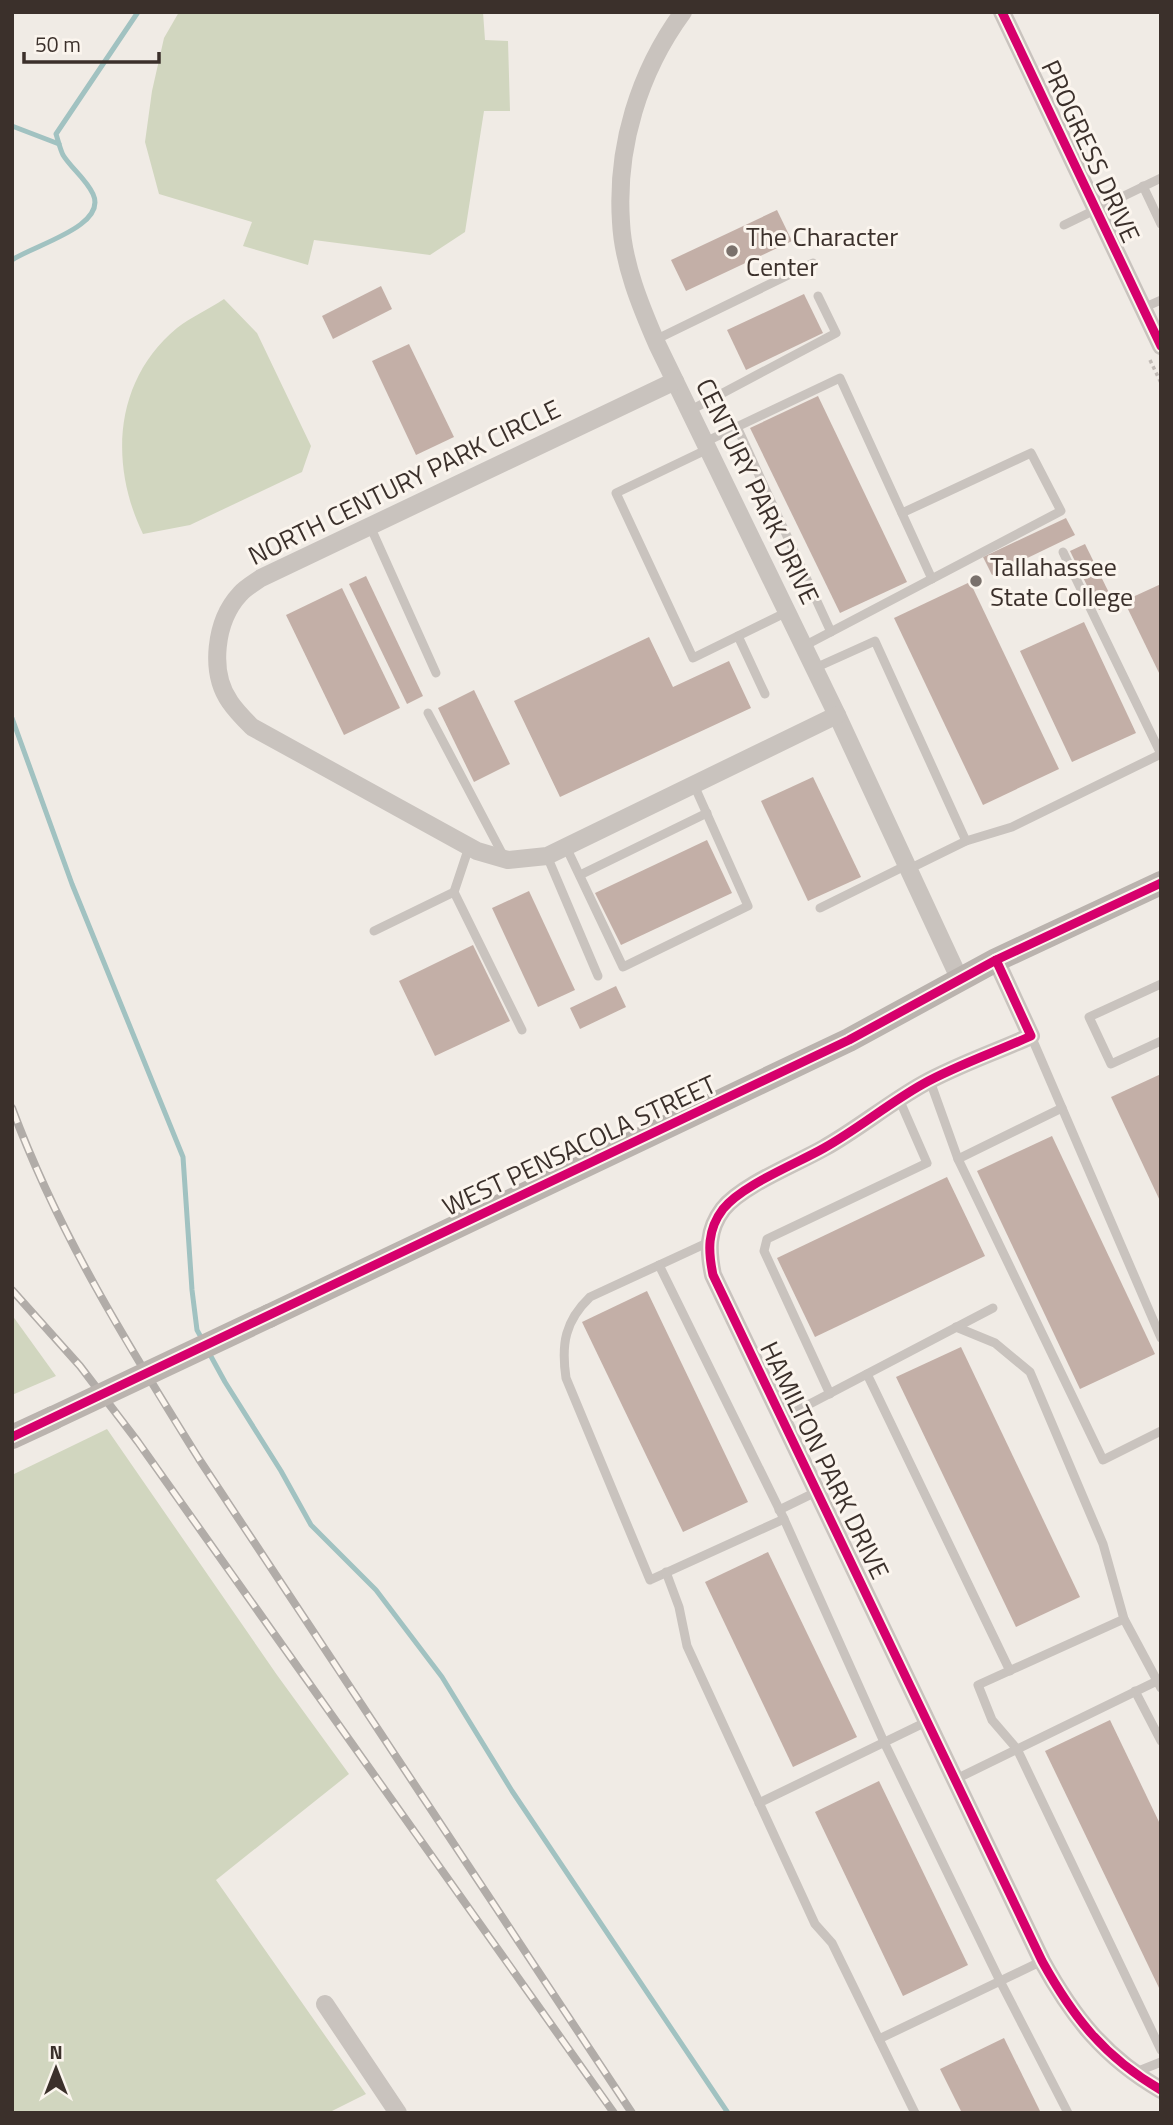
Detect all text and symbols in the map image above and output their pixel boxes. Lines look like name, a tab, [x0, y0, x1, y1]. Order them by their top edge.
scale bar	[24, 21, 159, 65]
text: 50 m	[35, 28, 81, 60]
street label: PROGRESS DRIVE	[1032, 53, 1150, 249]
place label: The Character Center	[746, 217, 898, 286]
marker: The Character Center	[724, 243, 740, 259]
street label: CENTURY PARK DRIVE	[686, 371, 830, 611]
street label: NORTH CENTURY PARK CIRCLE	[241, 389, 567, 575]
place label: Tallahassee State College	[990, 547, 1133, 616]
marker: Tallahassee State College	[968, 573, 984, 589]
street label: WEST PENSACOLA STREET	[436, 1064, 723, 1226]
street label: HAMILTON PARK DRIVE	[750, 1335, 900, 1585]
north arrow	[21, 2034, 91, 2104]
text: N	[49, 2037, 63, 2066]

